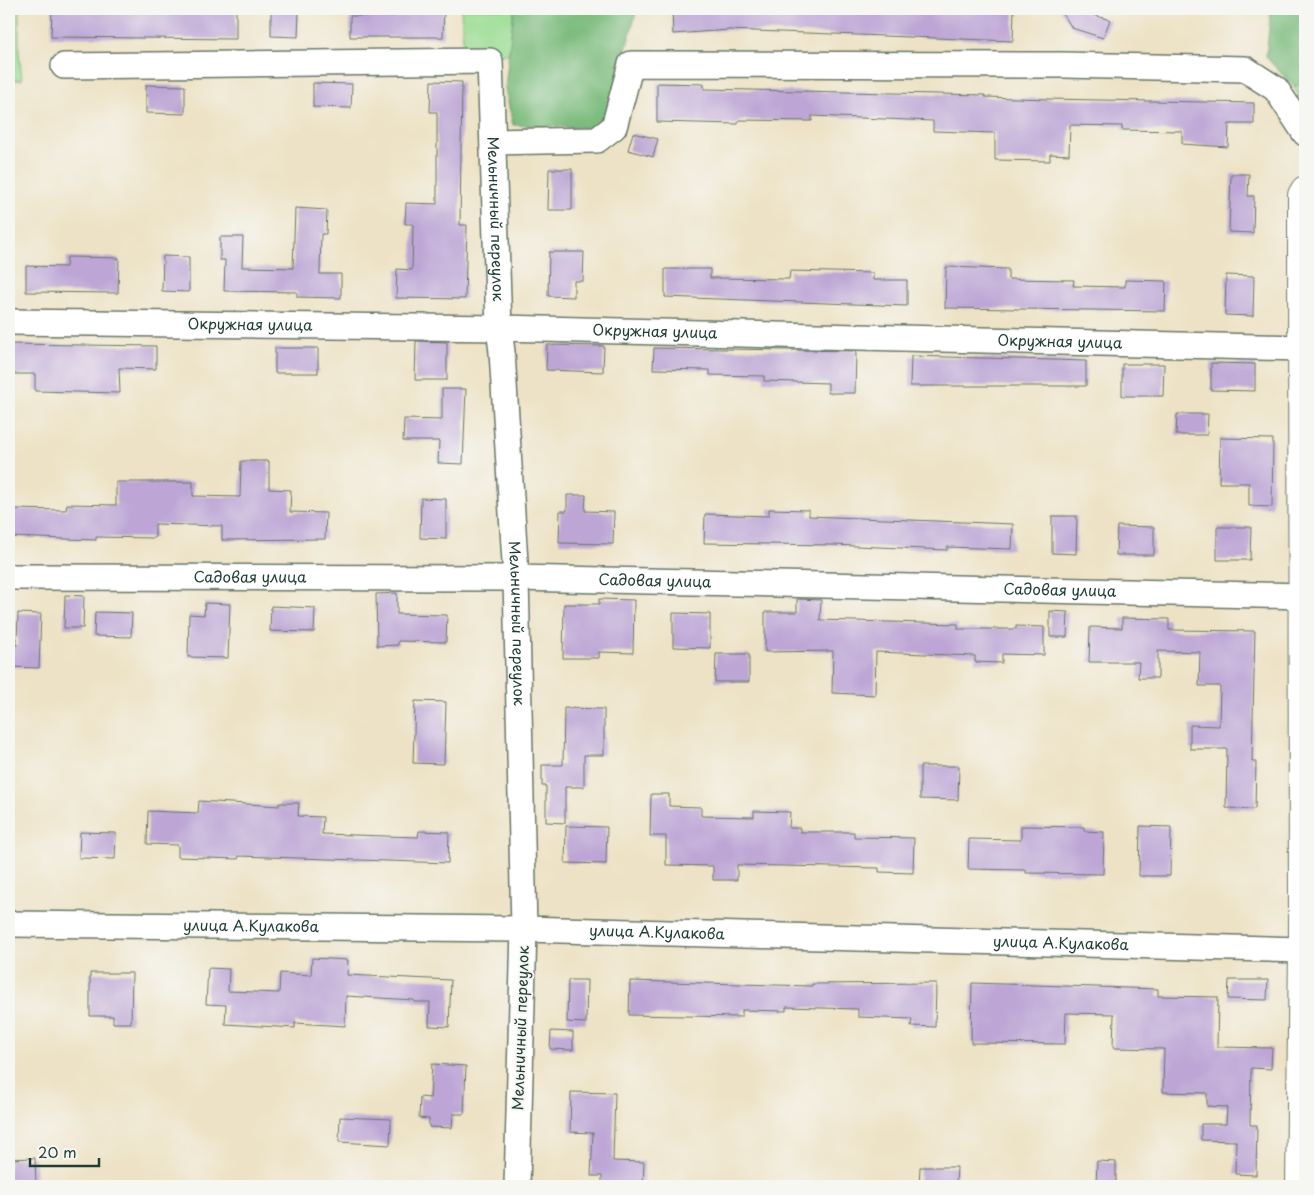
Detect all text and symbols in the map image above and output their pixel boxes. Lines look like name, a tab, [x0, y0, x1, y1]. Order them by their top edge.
street label: Мельничный переулок	[483, 136, 511, 302]
street label: Окружная улица	[187, 311, 313, 336]
street label: Окружная улица	[592, 317, 718, 343]
street label: Окружная улица	[997, 327, 1123, 354]
street label: Мельничный переулок	[504, 540, 532, 706]
street label: Садовая улица	[193, 564, 307, 588]
street label: Садовая улица	[598, 567, 712, 592]
street label: Садовая улица	[1003, 576, 1117, 602]
street label: улица А.Кулакова	[183, 913, 320, 937]
street label: улица А.Кулакова	[589, 918, 726, 944]
street label: улица А.Кулакова	[993, 929, 1130, 955]
street label: Мельничный переулок	[505, 945, 534, 1111]
scale bar	[30, 1135, 99, 1167]
text: 20 m	[38, 1140, 77, 1163]

